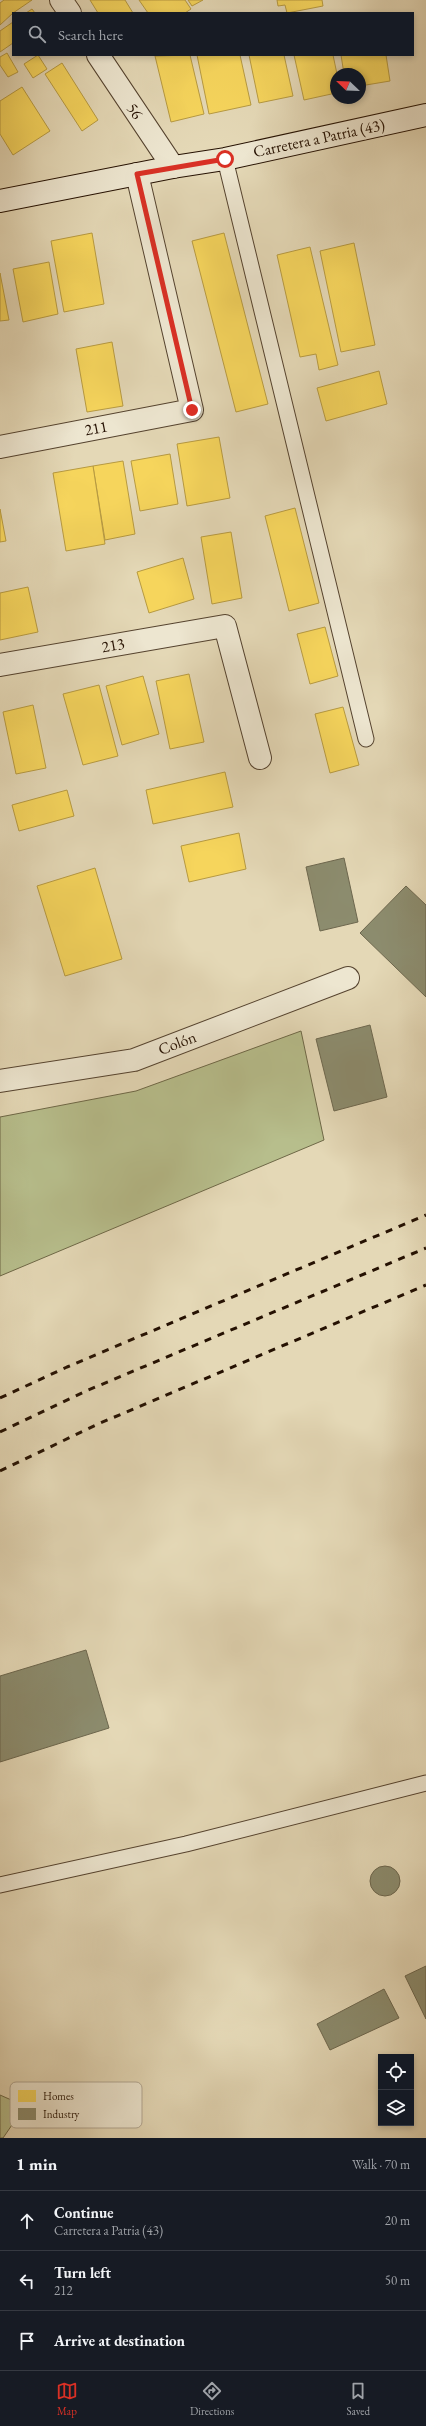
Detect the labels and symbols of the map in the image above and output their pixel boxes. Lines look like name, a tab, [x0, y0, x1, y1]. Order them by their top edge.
north arrow	[330, 68, 366, 104]
street label: 56	[122, 99, 148, 123]
street label: Carretera a Patria (43)	[251, 114, 387, 162]
route start	[216, 150, 234, 168]
route end	[183, 401, 201, 419]
street label: 211	[83, 415, 109, 441]
street label: 213	[100, 633, 126, 657]
street label: Colón	[155, 1026, 200, 1060]
legend	[10, 2082, 142, 2128]
text: Homes	[43, 2089, 74, 2103]
text: Industry	[43, 2107, 80, 2121]

